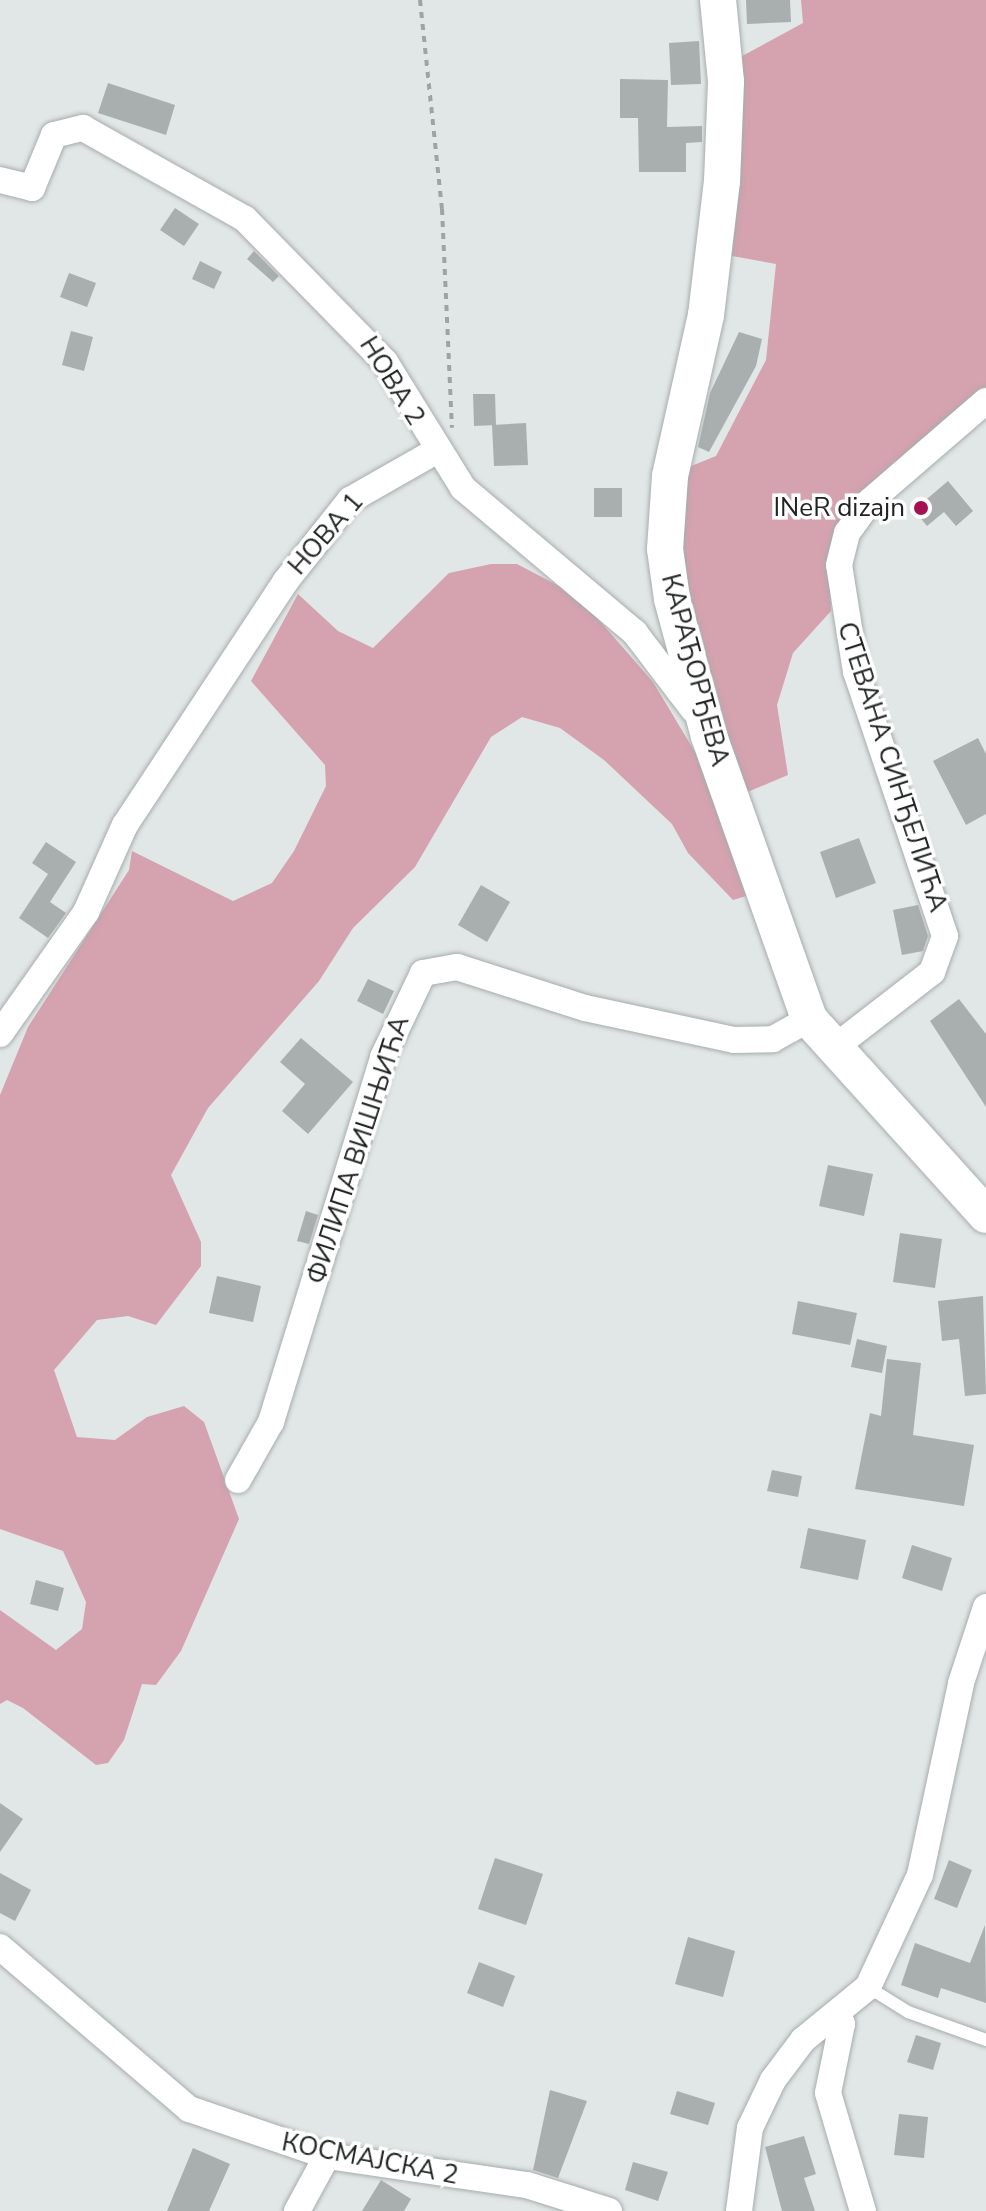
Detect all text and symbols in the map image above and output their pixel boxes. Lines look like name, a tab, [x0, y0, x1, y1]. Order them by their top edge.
street label: НОВА 2	[353, 331, 431, 431]
street label: НОВА 1	[282, 487, 370, 581]
place label: INeR dizajn	[773, 492, 905, 524]
marker: INeR dizajn	[912, 499, 930, 517]
street label: КАРАЂОРЂЕВА	[654, 571, 736, 769]
street label: СТЕВАНА СИНЂЕЛИЋА	[830, 618, 954, 916]
street label: ФИЛИПА ВИШЊИЋА	[300, 1012, 416, 1288]
street label: КОСМАЈСКА 2	[279, 2127, 461, 2191]

